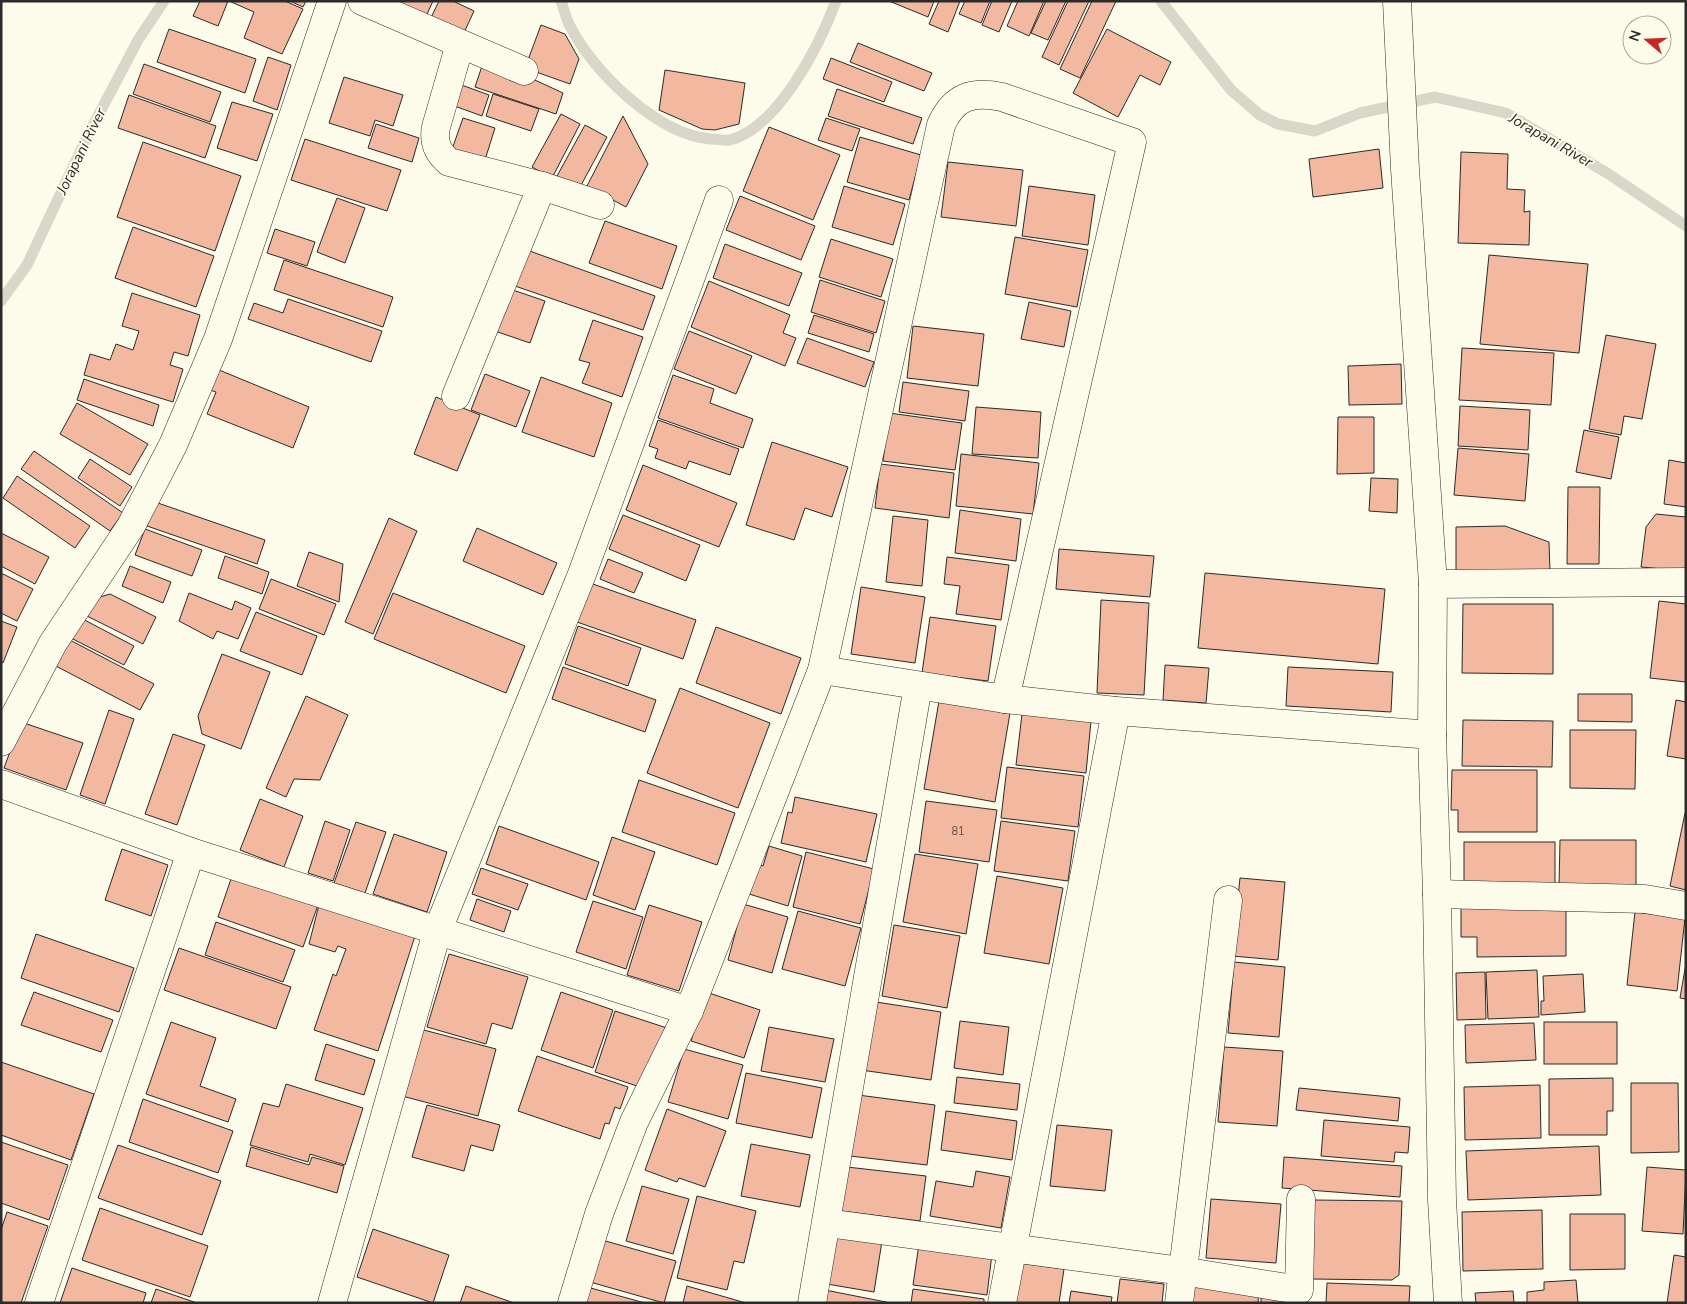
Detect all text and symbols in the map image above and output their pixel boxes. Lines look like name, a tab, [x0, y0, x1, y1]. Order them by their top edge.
north arrow	[1622, 15, 1672, 65]
text: N	[1624, 28, 1646, 44]
water label: Jorapani River	[51, 104, 111, 198]
water label: Jorapani River	[1505, 107, 1597, 172]
house number: 81	[951, 824, 965, 839]

